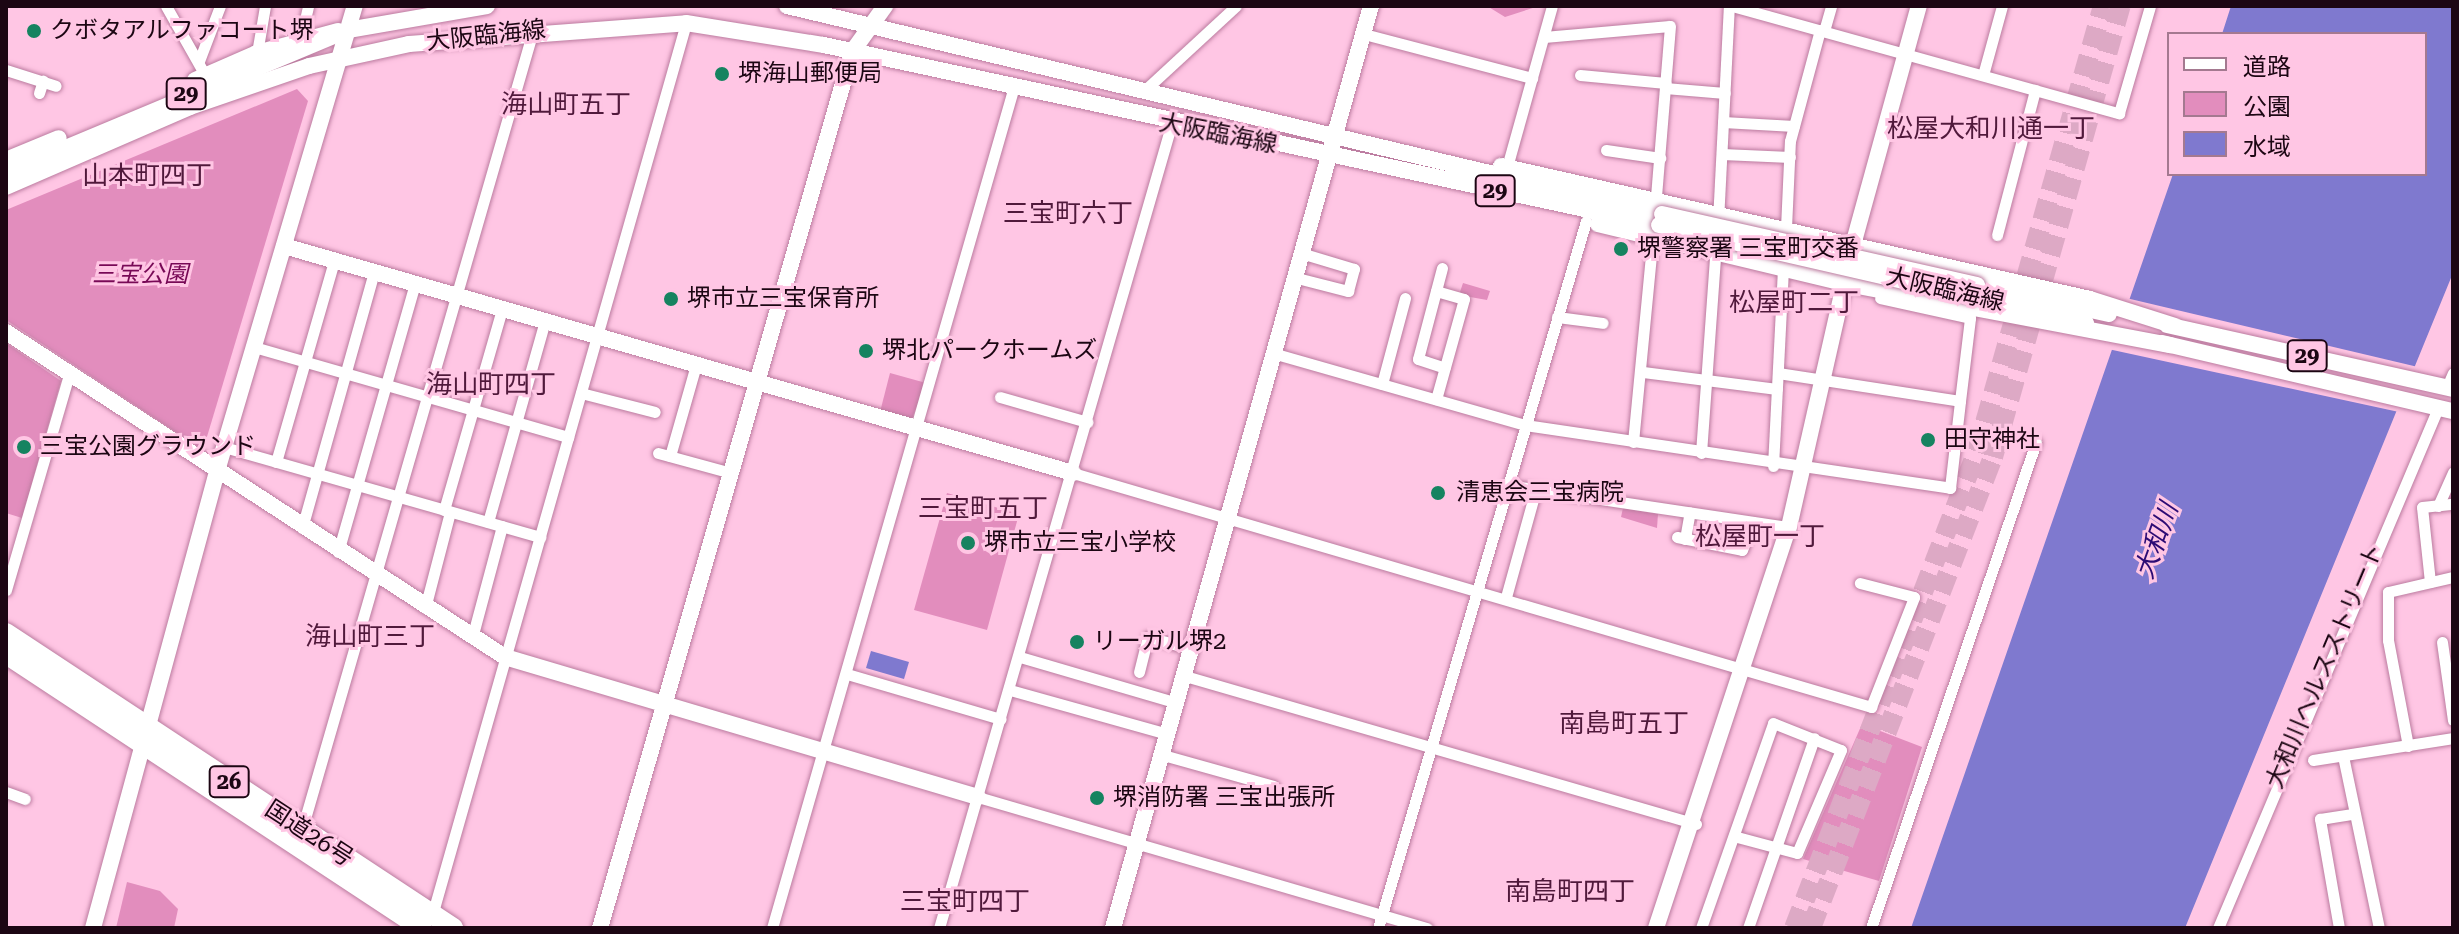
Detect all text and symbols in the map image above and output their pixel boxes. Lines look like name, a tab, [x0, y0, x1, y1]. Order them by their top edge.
street label: 大阪臨海線	[425, 15, 547, 57]
place label: クボタアルファコート堺	[50, 17, 314, 45]
marker: クボタアルファコート堺	[25, 22, 43, 40]
legend	[2167, 32, 2427, 176]
text: 道路	[2243, 53, 2291, 81]
place label: 堺海山郵便局	[738, 60, 882, 88]
marker: 堺海山郵便局	[713, 65, 731, 83]
road number: 29	[164, 76, 208, 112]
district label: 海山町五丁	[501, 89, 631, 121]
text: 公園	[2243, 93, 2291, 121]
street label: 大阪臨海線	[1156, 108, 1280, 160]
district label: 松屋大和川通一丁	[1887, 113, 2095, 145]
text: 水域	[2243, 133, 2291, 161]
district label: 山本町四丁	[82, 160, 212, 192]
road number: 29	[1473, 173, 1517, 209]
district label: 三宝町六丁	[1003, 198, 1133, 230]
place label: 堺警察署 三宝町交番	[1637, 235, 1859, 263]
marker: 堺警察署 三宝町交番	[1612, 240, 1630, 258]
park label: 三宝公園	[92, 261, 188, 289]
street label: 大阪臨海線	[1883, 262, 2007, 318]
place label: 堺市立三宝保育所	[687, 285, 879, 313]
district label: 松屋町二丁	[1729, 287, 1859, 319]
marker: 堺市立三宝保育所	[662, 290, 680, 308]
place label: 堺北パークホームズ	[882, 337, 1098, 365]
road number: 29	[2285, 338, 2329, 374]
marker: 堺北パークホームズ	[857, 342, 875, 360]
district label: 海山町四丁	[426, 369, 556, 401]
place label: 田守神社	[1944, 426, 2040, 454]
marker: 田守神社	[1919, 431, 1937, 449]
place label: 三宝公園グラウンド	[40, 433, 256, 461]
marker: 三宝公園グラウンド	[15, 438, 33, 456]
place label: 清恵会三宝病院	[1456, 479, 1624, 507]
marker: 清恵会三宝病院	[1427, 482, 1449, 504]
district label: 三宝町五丁	[918, 493, 1048, 525]
water label: 大和川	[2129, 499, 2185, 583]
district label: 松屋町一丁	[1695, 521, 1825, 553]
place label: 堺市立三宝小学校	[984, 529, 1176, 557]
marker: 堺市立三宝小学校	[959, 534, 977, 552]
street label: 大和川ヘルスストリート	[2260, 539, 2390, 793]
district label: 海山町三丁	[305, 621, 435, 653]
place label: リーガル堺2	[1093, 628, 1226, 656]
marker: リーガル堺2	[1068, 633, 1086, 651]
district label: 南島町五丁	[1559, 708, 1689, 740]
road number: 26	[207, 764, 251, 800]
place label: 堺消防署 三宝出張所	[1113, 784, 1335, 812]
marker: 堺消防署 三宝出張所	[1088, 789, 1106, 807]
street label: 国道26号	[260, 795, 358, 873]
district label: 南島町四丁	[1505, 876, 1635, 908]
district label: 三宝町四丁	[900, 886, 1030, 918]

